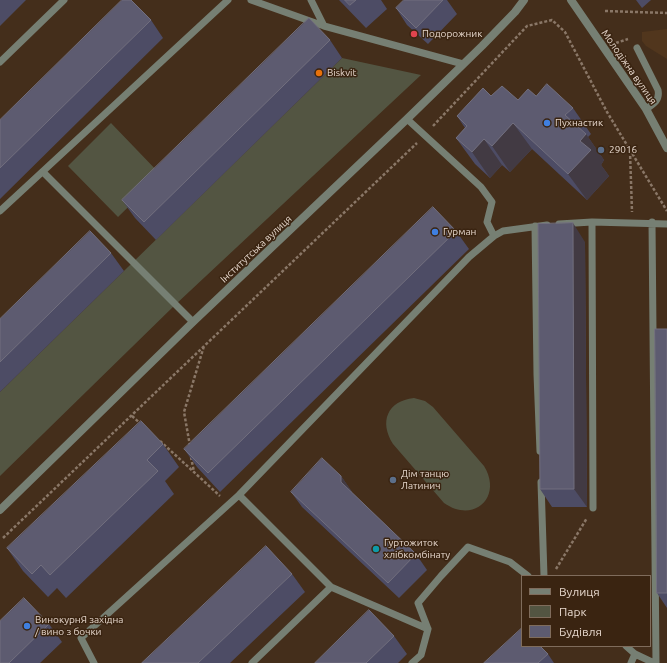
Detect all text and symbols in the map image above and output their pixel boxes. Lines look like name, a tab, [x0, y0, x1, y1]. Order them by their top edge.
street label: Молодіжна вулиця	[599, 27, 659, 107]
place label: Подорожник	[422, 28, 482, 40]
marker: Подорожник	[409, 29, 419, 39]
place label: Biskvit	[327, 67, 356, 79]
marker: Biskvit	[314, 68, 324, 78]
place label: Пухнастик	[555, 117, 603, 129]
marker: Пухнастик	[542, 118, 552, 128]
place label: 29016	[609, 144, 637, 156]
marker: 29016	[596, 145, 606, 155]
street label: Інститутська вулиця	[218, 213, 294, 285]
place label: Гурман	[443, 226, 476, 238]
marker: Гурман	[430, 227, 440, 237]
place label: Дім танцю Латинич	[401, 468, 449, 492]
marker: Дім танцю Латинич	[388, 475, 398, 485]
place label: Гуртожиток хлібкомбінату	[384, 537, 450, 560]
marker: Гуртожиток хлібкомбінату	[371, 544, 381, 554]
legend	[521, 575, 651, 647]
text: Вулиця	[559, 585, 600, 598]
text: Парк	[559, 605, 587, 618]
place label: ВинокурнЯ західна / вино з бочки	[35, 614, 123, 638]
marker: ВинокурнЯ західна / вино з бочки	[22, 621, 32, 631]
text: Будівля	[559, 625, 602, 638]

